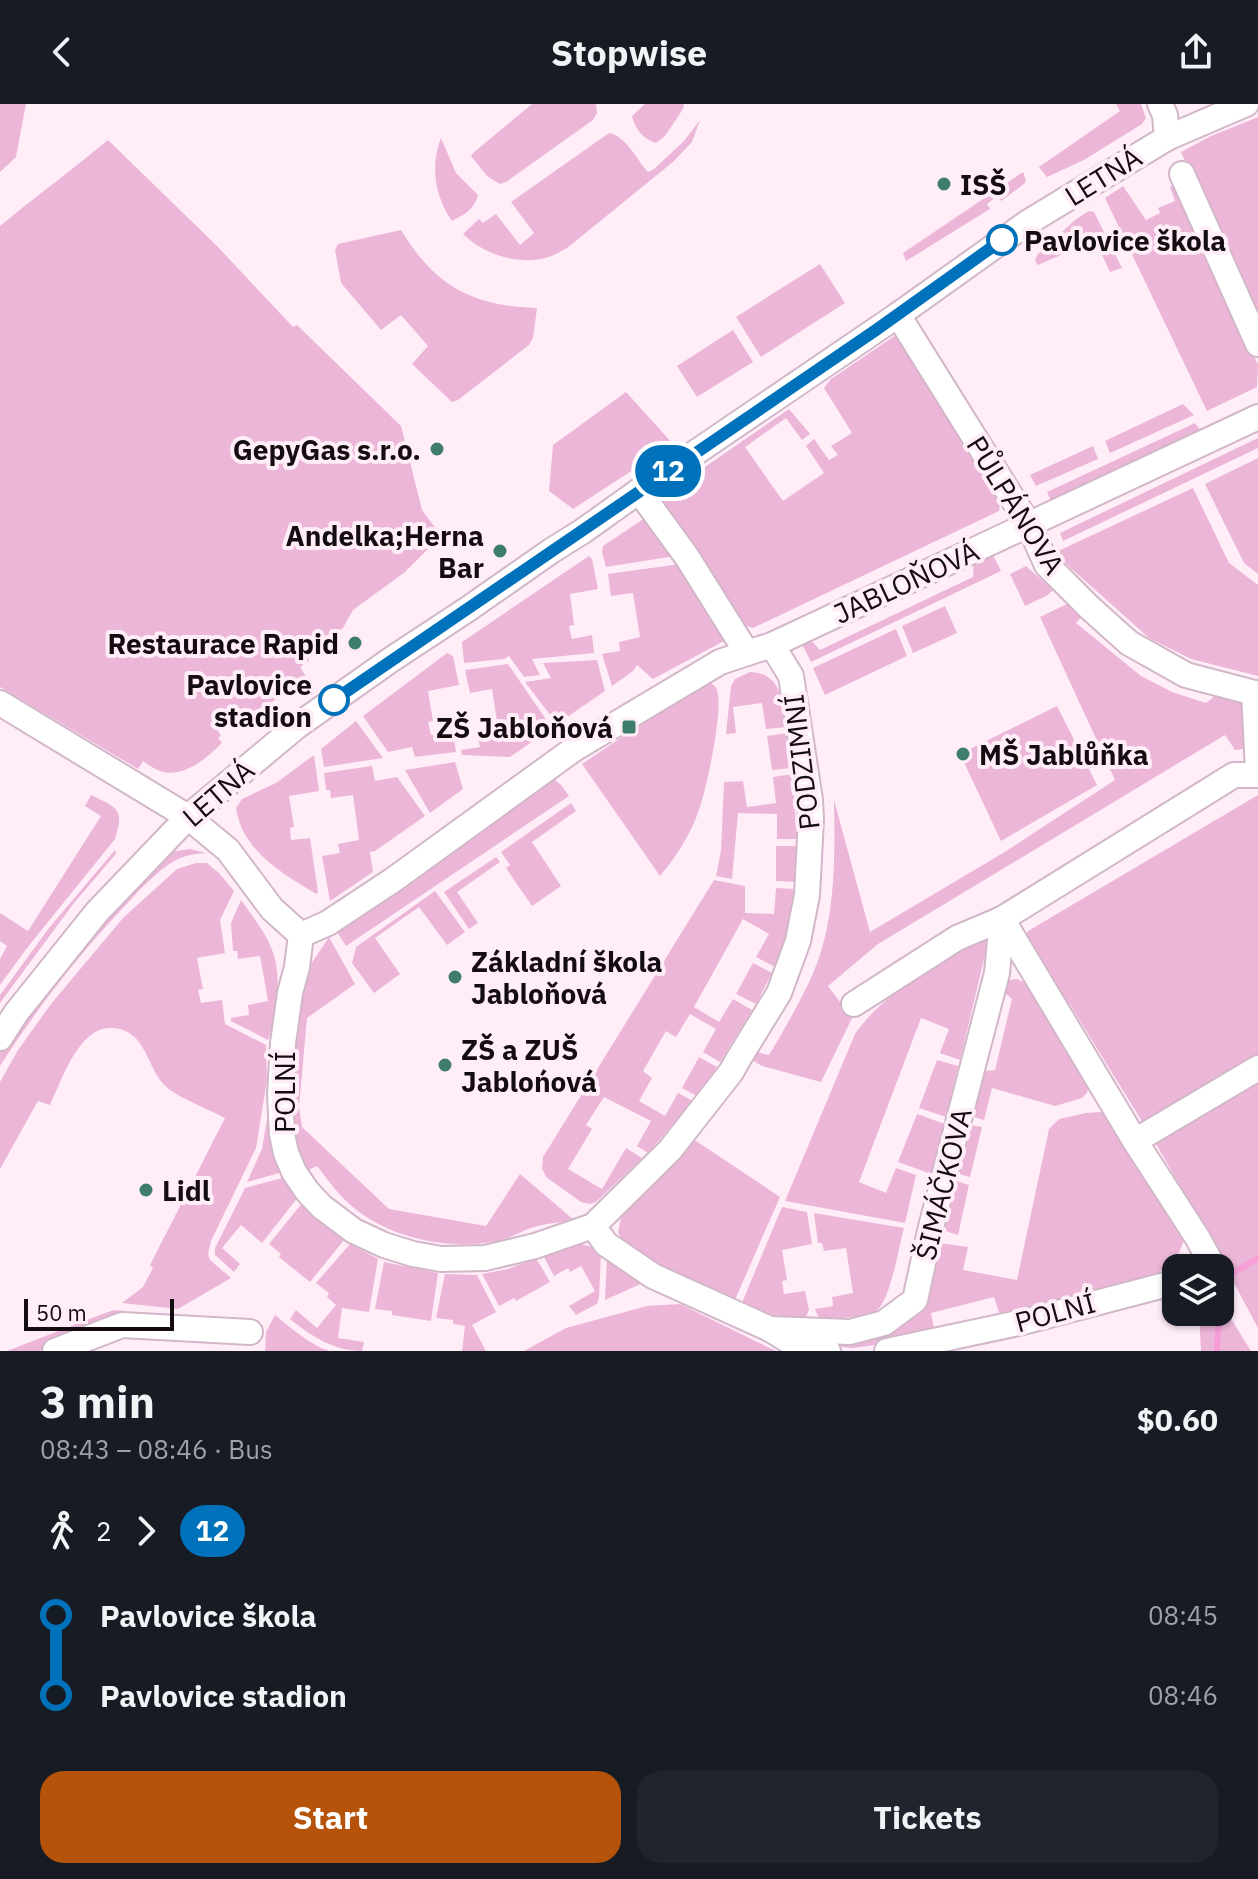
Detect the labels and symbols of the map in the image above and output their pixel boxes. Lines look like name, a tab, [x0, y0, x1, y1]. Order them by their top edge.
street label: LETNÁ	[1058, 138, 1149, 214]
place label: ISŠ	[960, 166, 1007, 203]
marker: ISŠ	[935, 175, 953, 193]
place label: Pavlovice škola	[1024, 222, 1226, 259]
marker: Pavlovice škola	[987, 225, 1017, 255]
street label: PŮLPÁNOVA	[959, 429, 1073, 581]
place label: GepyGas s.r.o.	[233, 431, 421, 468]
marker: GepyGas s.r.o.	[428, 440, 446, 458]
line badge: 12	[632, 445, 704, 497]
place label: Andelka;Herna Bar	[286, 517, 484, 586]
street label: JABLOŇOVÁ	[827, 532, 985, 632]
marker: Andelka;Herna Bar	[491, 542, 509, 560]
place label: Restaurace Rapid	[107, 625, 339, 662]
marker: Restaurace Rapid	[346, 634, 364, 652]
place label: Pavlovice stadion	[186, 666, 312, 735]
marker: Pavlovice stadion	[319, 685, 349, 715]
street label: PODZIMNÍ	[774, 692, 828, 832]
place label: ZŠ Jabloňová	[436, 709, 613, 746]
marker: ZŠ Jabloňová	[620, 718, 638, 736]
place label: MŠ Jablůňka	[979, 736, 1149, 773]
marker: MŠ Jablůňka	[954, 745, 972, 763]
street label: LETNÁ	[174, 751, 262, 835]
place label: Základní škola Jabloňová	[471, 943, 663, 1012]
marker: Základní škola Jabloňová	[446, 968, 464, 986]
place label: ZŠ a ZUŠ Jablońová	[461, 1031, 597, 1100]
street label: POLNÍ	[266, 1051, 303, 1133]
marker: ZŠ a ZUŠ Jablońová	[436, 1056, 454, 1074]
street label: ŠIMÁČKOVA	[906, 1104, 980, 1264]
place label: Lidl	[162, 1172, 210, 1209]
marker: Lidl	[137, 1181, 155, 1199]
street label: POLNÍ	[1011, 1284, 1099, 1340]
scale bar	[24, 1295, 174, 1331]

